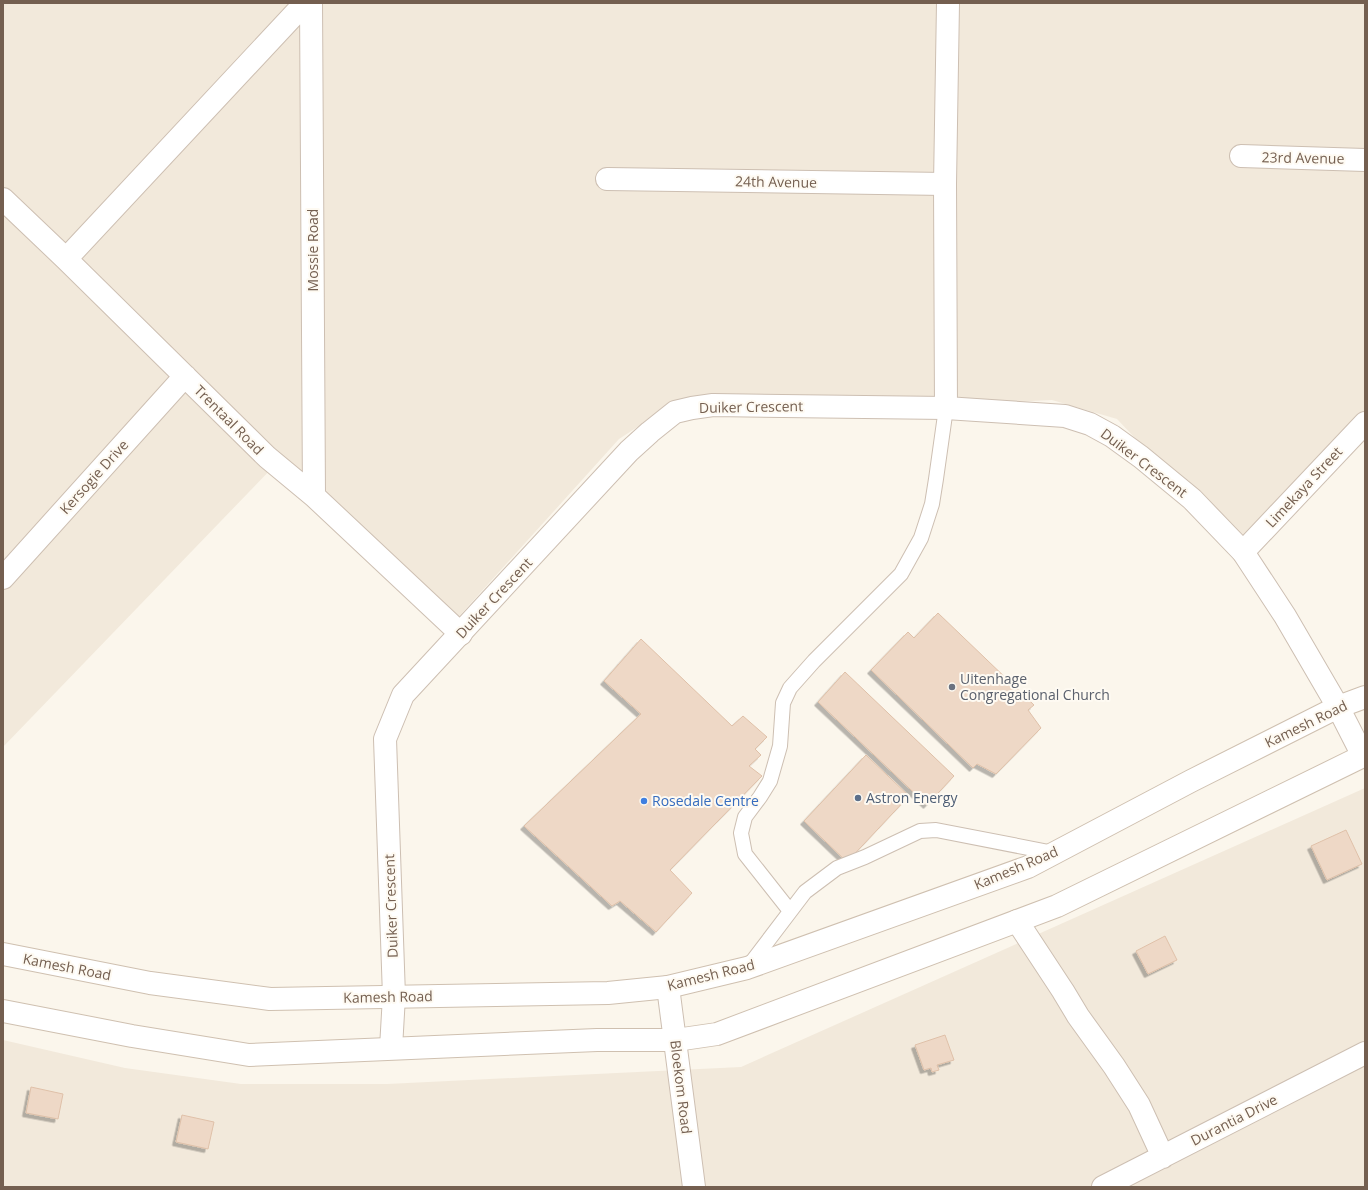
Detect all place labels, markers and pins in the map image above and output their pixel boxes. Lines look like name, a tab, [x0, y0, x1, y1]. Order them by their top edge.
place label: Uitenhage Congregational Church	[960, 669, 1110, 704]
marker: Uitenhage Congregational Church	[947, 682, 957, 692]
place label: Astron Energy	[866, 788, 958, 807]
place label: Rosedale Centre	[652, 791, 759, 810]
marker: Astron Energy	[853, 793, 863, 803]
marker: Rosedale Centre	[639, 796, 649, 806]

